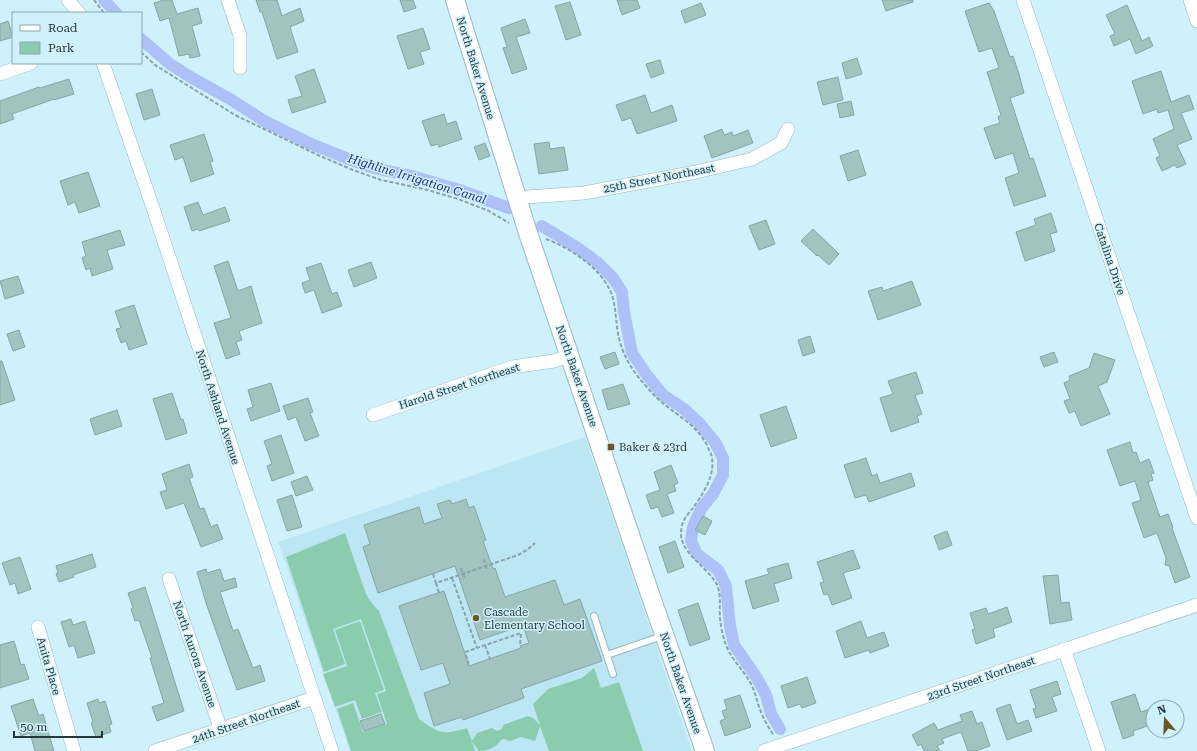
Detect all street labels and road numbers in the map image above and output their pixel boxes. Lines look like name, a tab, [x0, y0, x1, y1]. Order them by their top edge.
street label: North Baker Avenue	[454, 15, 497, 121]
street label: 25th Street Northeast	[602, 161, 716, 196]
street label: Catalina Drive	[1091, 221, 1128, 297]
street label: North Baker Avenue	[553, 324, 600, 429]
street label: North Ashland Avenue	[193, 348, 242, 466]
street label: Harold Street Northeast	[397, 361, 521, 412]
street label: North Aurora Avenue	[170, 599, 219, 709]
street label: North Baker Avenue	[657, 631, 704, 736]
street label: Anita Place	[34, 636, 63, 697]
street label: 23rd Street Northeast	[925, 654, 1037, 703]
street label: 24th Street Northeast	[190, 697, 302, 746]

